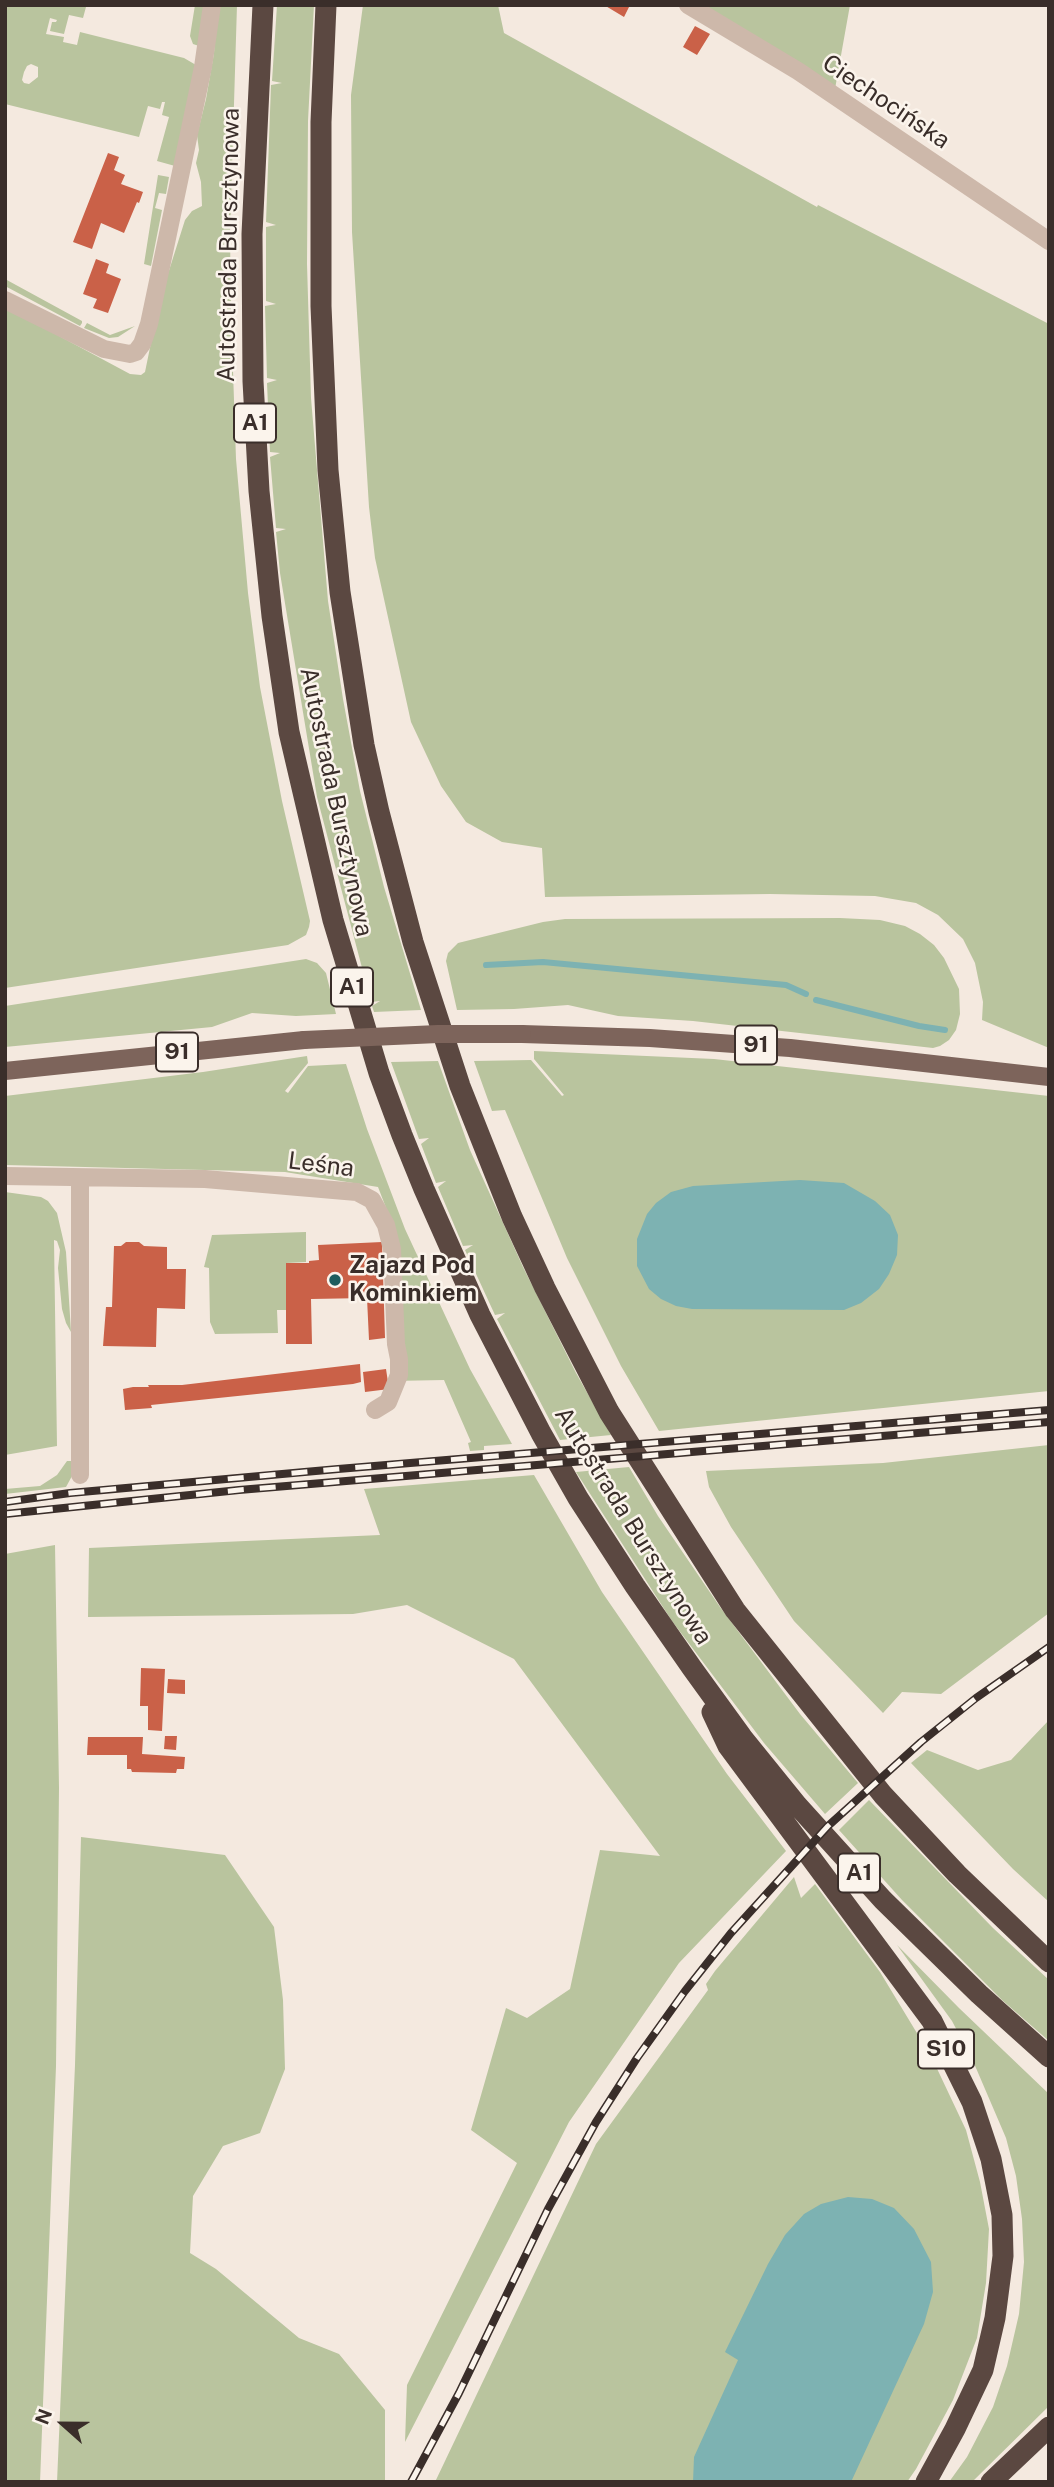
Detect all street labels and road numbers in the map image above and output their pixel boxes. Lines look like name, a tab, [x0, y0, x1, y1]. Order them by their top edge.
street label: Ciechocińska	[817, 49, 955, 155]
street label: Autostrada Bursztynowa	[212, 108, 246, 382]
road number: A1	[234, 404, 276, 442]
street label: Autostrada Bursztynowa	[293, 665, 379, 939]
road number: A1	[331, 968, 373, 1006]
road number: 91	[735, 1026, 777, 1064]
road number: 91	[156, 1032, 198, 1072]
street label: Leśna	[286, 1147, 356, 1183]
street label: Autostrada Bursztynowa	[548, 1402, 718, 1650]
road number: A1	[838, 1854, 880, 1892]
road number: S10	[918, 2030, 974, 2068]

